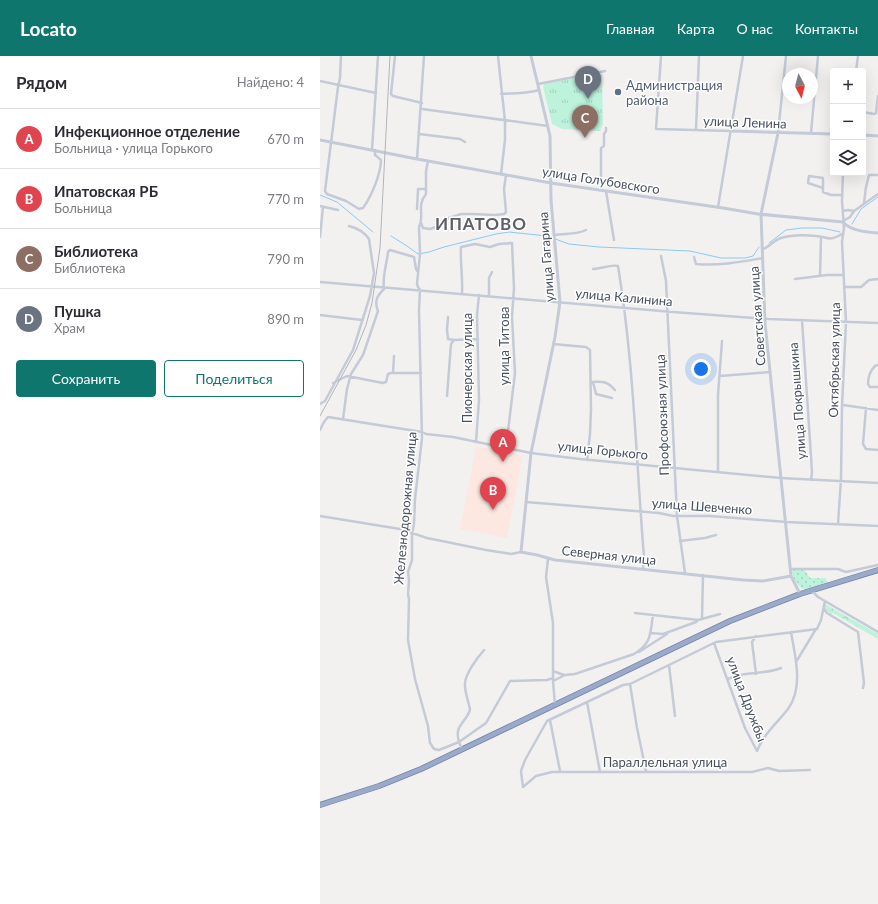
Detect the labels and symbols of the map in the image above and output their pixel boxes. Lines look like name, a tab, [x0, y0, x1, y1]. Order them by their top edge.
pin: D	[575, 66, 601, 99]
north arrow	[782, 68, 818, 104]
place label: Администрация района	[626, 77, 723, 108]
marker: Администрация района	[613, 87, 623, 97]
pin: C	[572, 105, 598, 138]
street label: улица Ленина	[703, 113, 787, 131]
street label: улица Голубовского	[541, 163, 661, 197]
street label: улица Гагарина	[535, 211, 557, 303]
district label: ИПАТОВО	[435, 213, 527, 234]
street label: Советская улица	[746, 266, 768, 366]
street label: улица Калинина	[575, 285, 673, 309]
street label: Октябрьская улица	[825, 302, 843, 418]
street label: улица Титова	[496, 306, 512, 386]
street label: Пионерская улица	[459, 313, 475, 423]
street label: улица Покрышкина	[785, 342, 809, 460]
street label: Профсоюзная улица	[652, 354, 672, 476]
your location	[691, 359, 711, 379]
pin: A	[490, 429, 516, 462]
street label: Железнодорожная улица	[390, 431, 420, 585]
street label: улица Горького	[557, 437, 649, 463]
pin: B	[480, 477, 506, 510]
street label: улица Шевченко	[651, 495, 753, 517]
street label: Северная улица	[561, 542, 657, 568]
street label: улица Дружбы	[723, 654, 771, 744]
street label: Параллельная улица	[603, 754, 727, 770]

